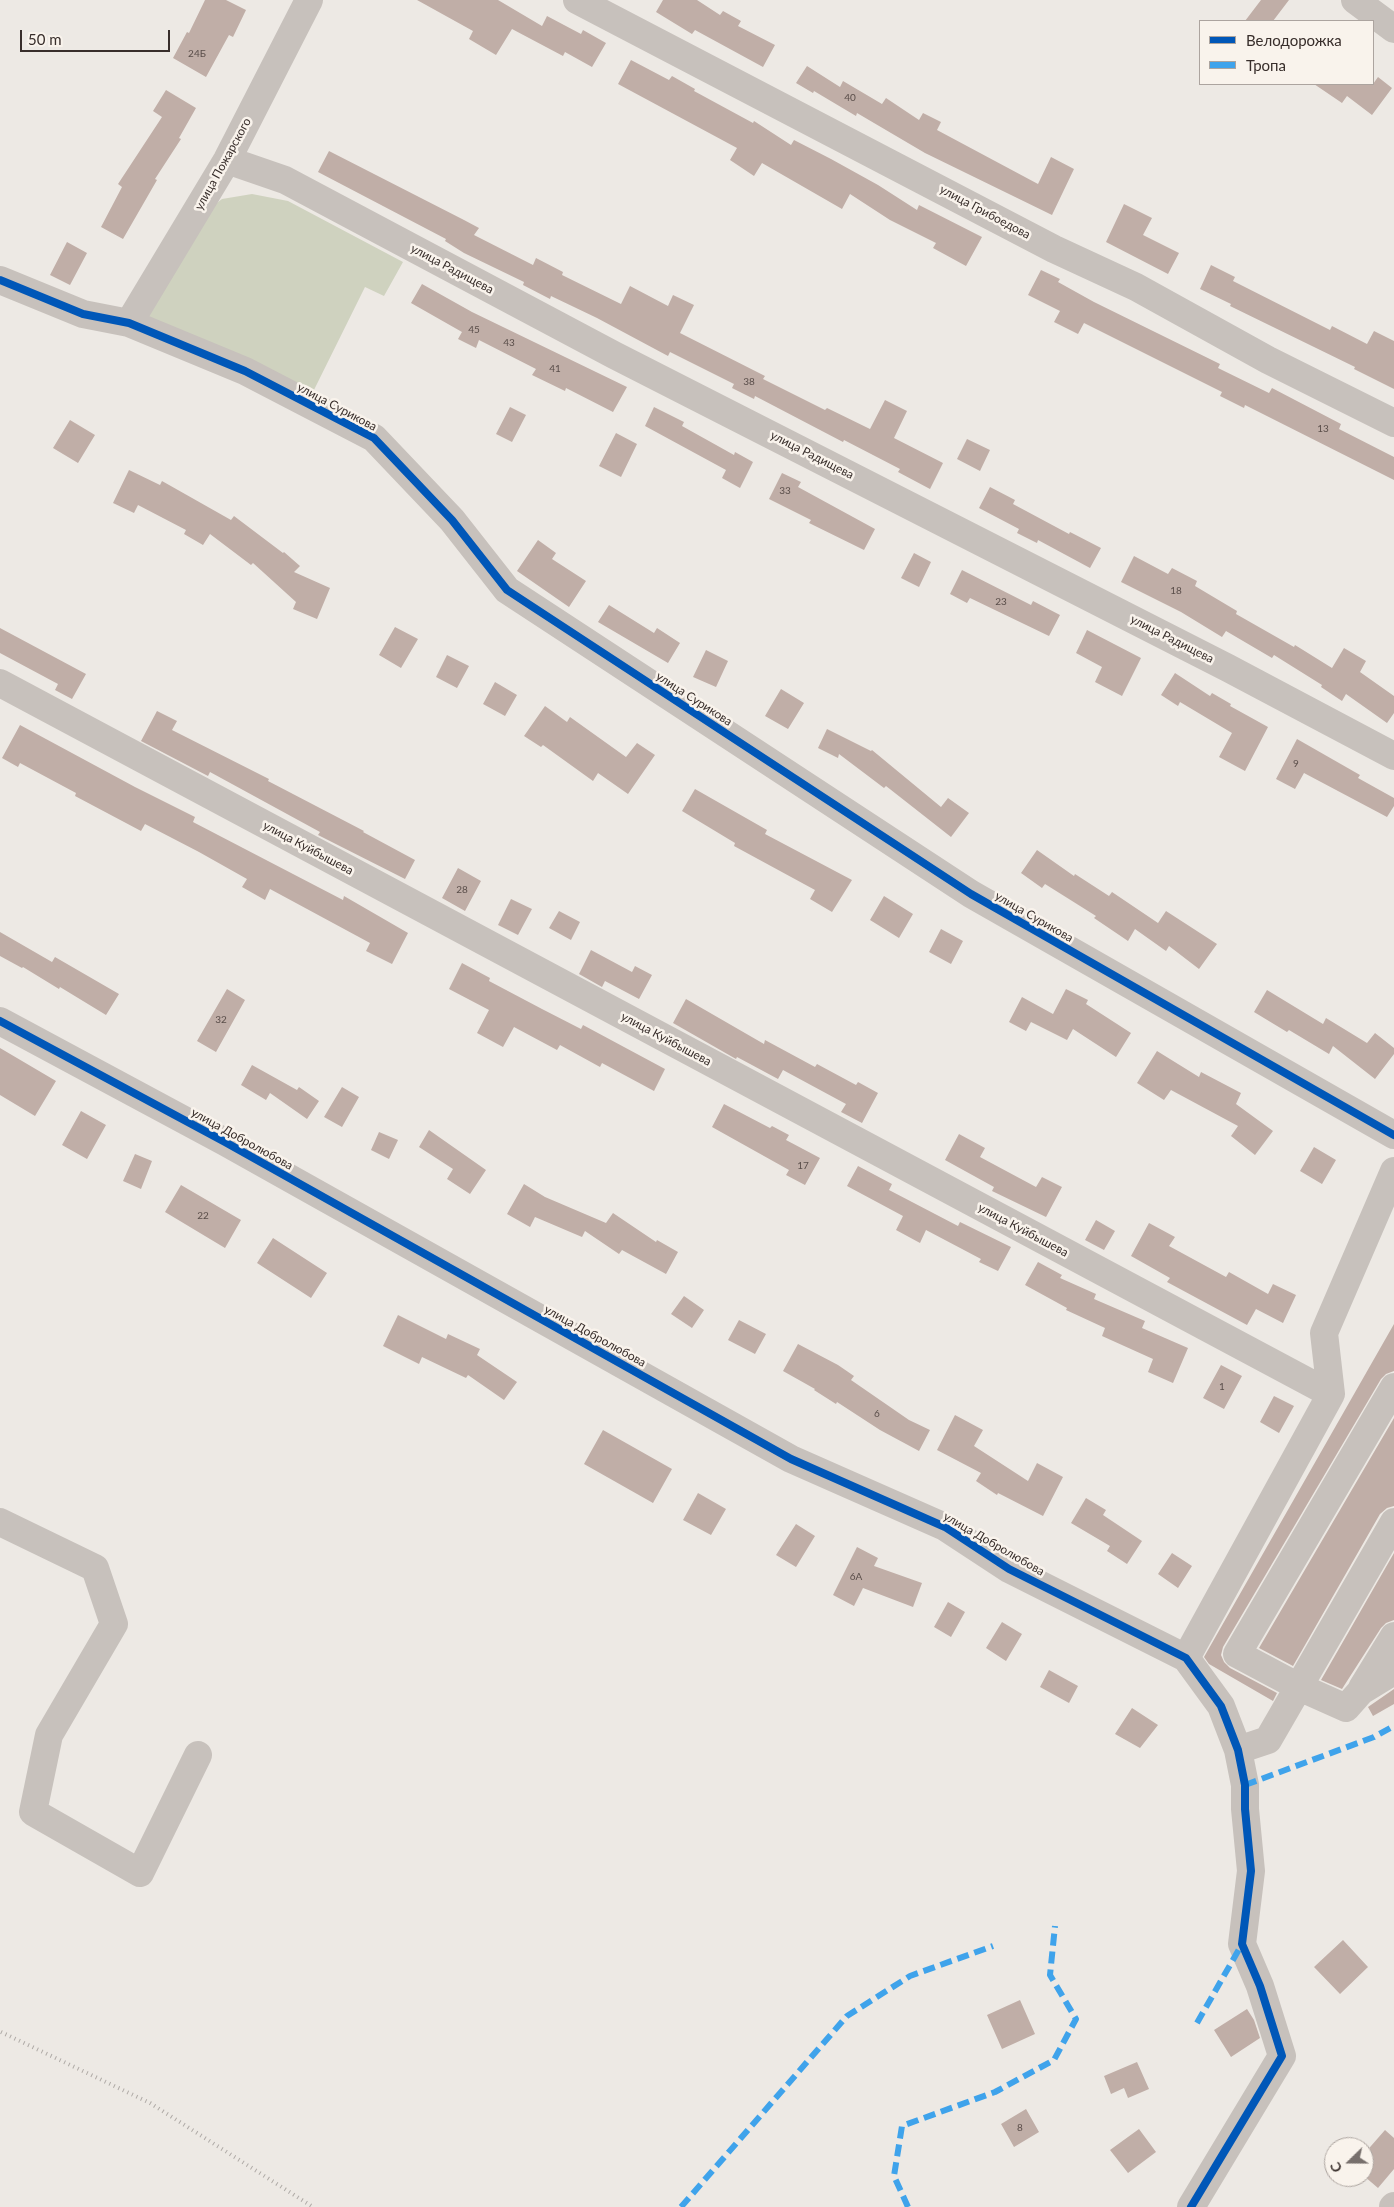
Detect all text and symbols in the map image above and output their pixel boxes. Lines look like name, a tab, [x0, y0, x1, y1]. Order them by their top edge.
scale bar	[22, 20, 172, 52]
legend	[1199, 20, 1374, 85]
text: 50 m	[28, 30, 62, 48]
text: Велодорожка	[1246, 31, 1342, 49]
house number: 24Б	[188, 48, 206, 60]
text: Тропа	[1246, 56, 1286, 74]
house number: 40	[844, 92, 856, 104]
street label: улица Пожарского	[192, 115, 254, 213]
street label: улица Грибоедова	[937, 182, 1033, 242]
street label: улица Радищева	[408, 241, 496, 297]
house number: 45	[468, 324, 480, 336]
house number: 43	[503, 337, 515, 349]
house number: 41	[549, 363, 561, 375]
house number: 38	[743, 376, 755, 388]
street label: улица Сурикова	[295, 380, 379, 434]
house number: 13	[1317, 423, 1329, 435]
street label: улица Радищева	[768, 428, 856, 482]
house number: 33	[779, 485, 791, 497]
house number: 18	[1170, 585, 1182, 597]
house number: 23	[995, 596, 1007, 608]
street label: улица Радищева	[1128, 612, 1216, 666]
street label: улица Сурикова	[653, 669, 735, 729]
house number: 9	[1293, 758, 1299, 770]
street label: улица Куйбышева	[260, 818, 356, 878]
house number: 28	[456, 884, 468, 896]
street label: улица Сурикова	[992, 889, 1076, 945]
street label: улица Куйбышева	[618, 1009, 714, 1069]
house number: 32	[215, 1014, 227, 1026]
street label: улица Добролюбова	[189, 1105, 295, 1173]
house number: 17	[797, 1160, 809, 1172]
street label: улица Куйбышева	[975, 1200, 1071, 1260]
house number: 22	[197, 1210, 209, 1222]
street label: улица Добролюбова	[542, 1302, 648, 1370]
house number: 1	[1219, 1381, 1225, 1393]
house number: 6	[874, 1408, 880, 1420]
street label: улица Добролюбова	[941, 1509, 1047, 1579]
house number: 6А	[850, 1571, 862, 1583]
house number: 8	[1017, 2122, 1023, 2134]
north arrow	[1324, 2137, 1374, 2187]
text: С	[1326, 2160, 1345, 2175]

